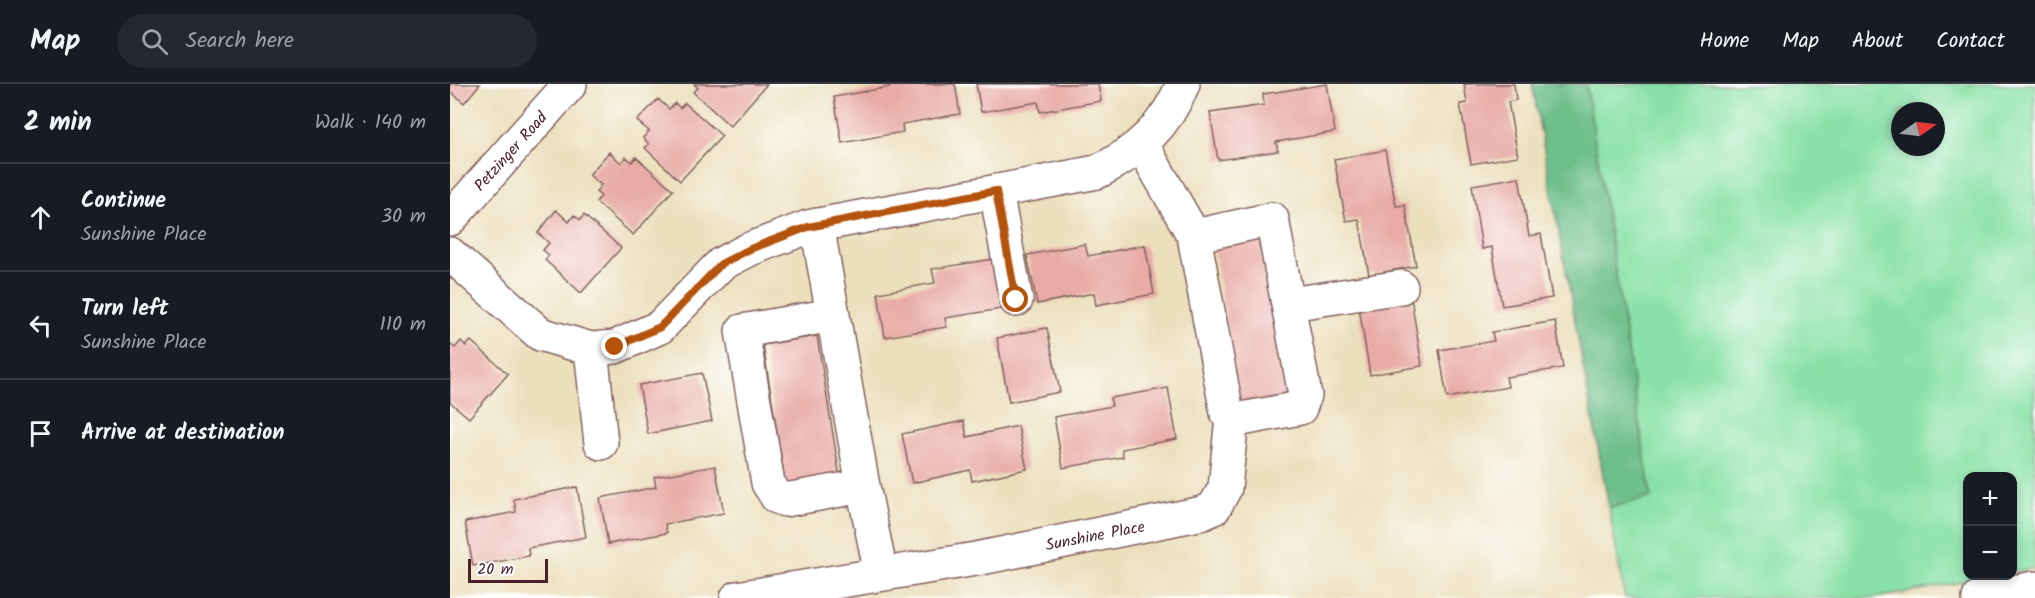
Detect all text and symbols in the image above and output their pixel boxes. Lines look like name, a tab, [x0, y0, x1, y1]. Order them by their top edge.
search box	[117, 14, 537, 68]
text: Map	[30, 19, 81, 64]
text: Search here	[186, 24, 294, 59]
icon: search	[138, 25, 171, 58]
text: Home	[1700, 25, 1749, 58]
text: Map	[1782, 25, 1819, 58]
text: About	[1852, 25, 1903, 58]
text: Contact	[1936, 25, 2005, 58]
text: 2 min	[24, 102, 92, 144]
north arrow	[1891, 102, 1945, 156]
street label: Petzinger Road	[468, 106, 555, 198]
text: Walk · 140 m	[315, 107, 426, 139]
text: Continue	[81, 184, 166, 219]
icon: ahead	[24, 201, 57, 234]
text: 30 m	[381, 201, 426, 233]
text: Sunshine Place	[81, 219, 207, 251]
route start	[1002, 286, 1028, 312]
text: Turn left	[81, 292, 168, 327]
icon: left	[24, 309, 57, 342]
text: 110 m	[380, 309, 426, 341]
text: Sunshine Place	[81, 327, 207, 359]
route end	[601, 333, 627, 359]
text: Arrive at destination	[81, 416, 284, 451]
icon: arrive	[24, 417, 57, 450]
map controls	[1963, 472, 2017, 580]
button: +	[1963, 472, 2017, 526]
street label: Sunshine Place	[1044, 515, 1147, 558]
button: −	[1963, 526, 2017, 580]
scale bar	[468, 556, 548, 584]
text: 20 m	[477, 557, 513, 582]

